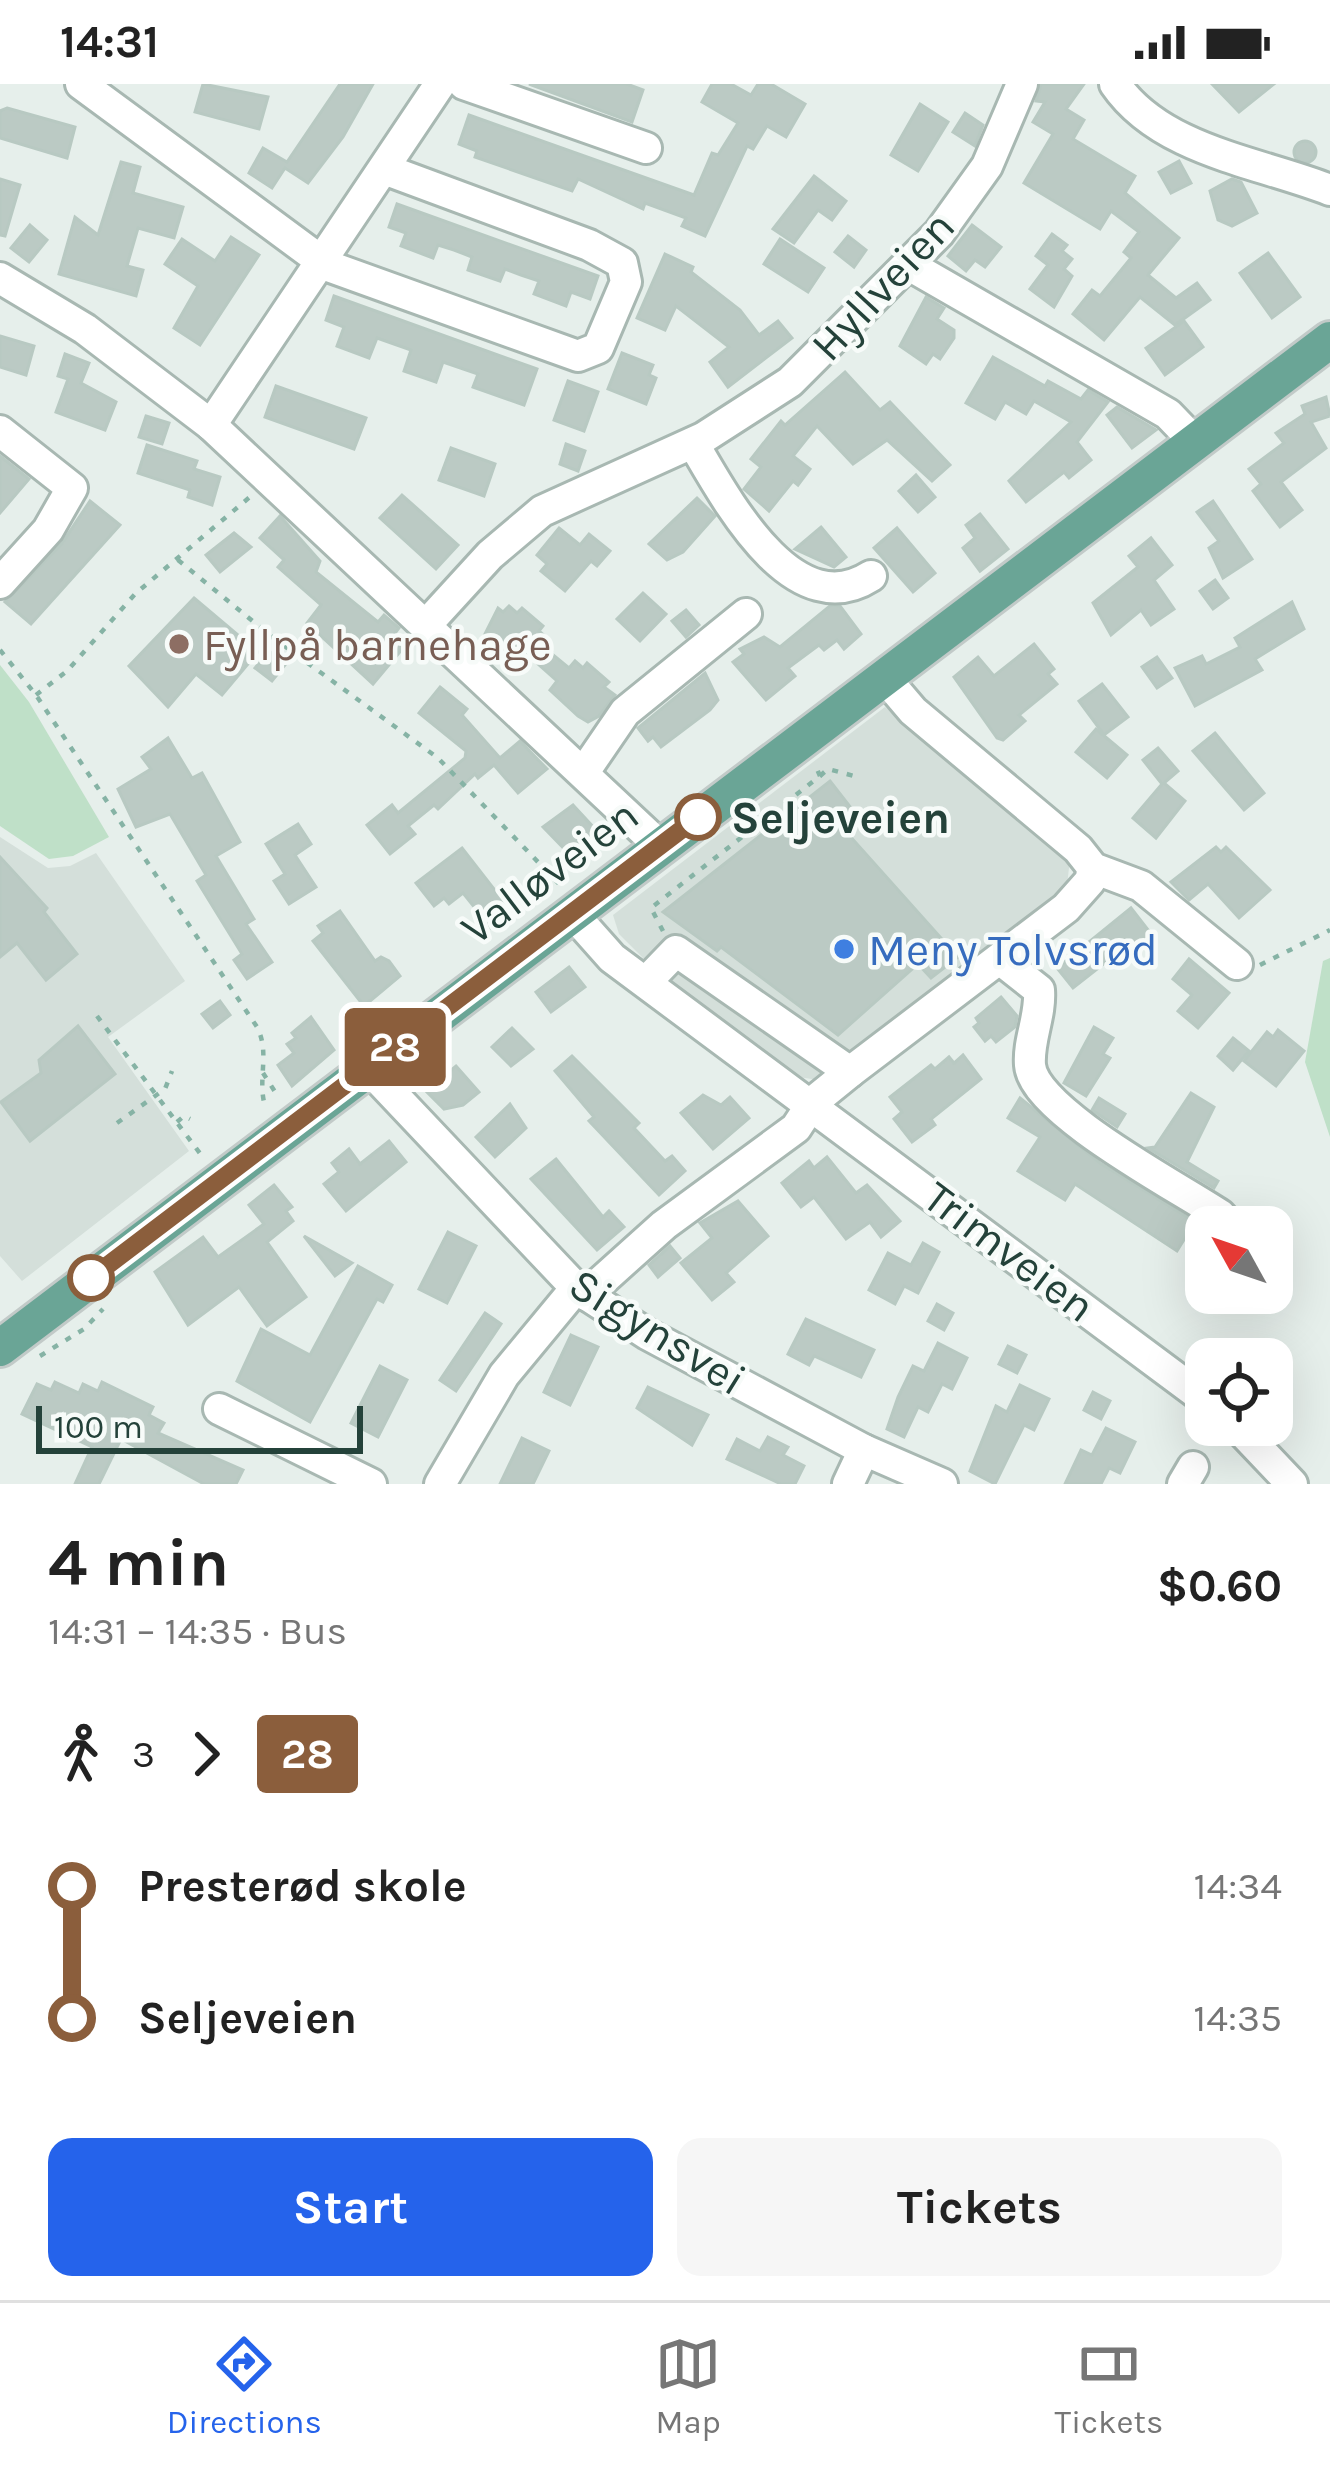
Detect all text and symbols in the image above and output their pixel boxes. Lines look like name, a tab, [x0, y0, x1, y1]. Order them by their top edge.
text: 14:31	[60, 16, 159, 68]
street label: Hyllveien	[800, 200, 966, 372]
place label: Fyllpå barnehage	[203, 619, 552, 672]
marker: Fyllpå barnehage	[166, 631, 192, 657]
street label: Valløveien	[451, 788, 648, 955]
place label: Seljeveien	[731, 792, 950, 845]
marker: Seljeveien	[676, 795, 720, 839]
place label: Meny Tolvsrød	[868, 924, 1158, 977]
marker: Meny Tolvsrød	[831, 936, 857, 962]
line badge: 28	[341, 1008, 449, 1086]
text: 28	[369, 1022, 421, 1072]
street label: Trimveien	[914, 1171, 1105, 1333]
north arrow	[1185, 1206, 1293, 1314]
map controls	[1185, 1206, 1293, 1446]
unlabelled marker	[69, 1256, 113, 1300]
street label: Sigynsvei	[559, 1257, 755, 1407]
button: locate	[1185, 1338, 1293, 1446]
scale bar	[36, 1400, 363, 1453]
text: 100 m	[54, 1408, 143, 1446]
text: 4 min	[48, 1524, 229, 1602]
text: $0.60	[1157, 1560, 1282, 1612]
text: 14:31 – 14:35 · Bus	[48, 1608, 347, 1654]
icon: walk	[48, 1721, 114, 1787]
icon: forward	[173, 1721, 239, 1787]
text: 28	[281, 1729, 334, 1779]
text: 3	[132, 1731, 155, 1777]
text: Presterød skole	[138, 1860, 467, 1912]
text: 14:34	[1194, 1863, 1282, 1909]
text: Seljeveien	[138, 1992, 357, 2044]
text: 14:35	[1193, 1995, 1282, 2041]
button: Start	[48, 2138, 653, 2276]
button: Tickets	[677, 2138, 1282, 2276]
tab: Directions	[167, 2331, 322, 2441]
tab: Map	[655, 2331, 721, 2441]
tab: Tickets	[1055, 2331, 1163, 2441]

